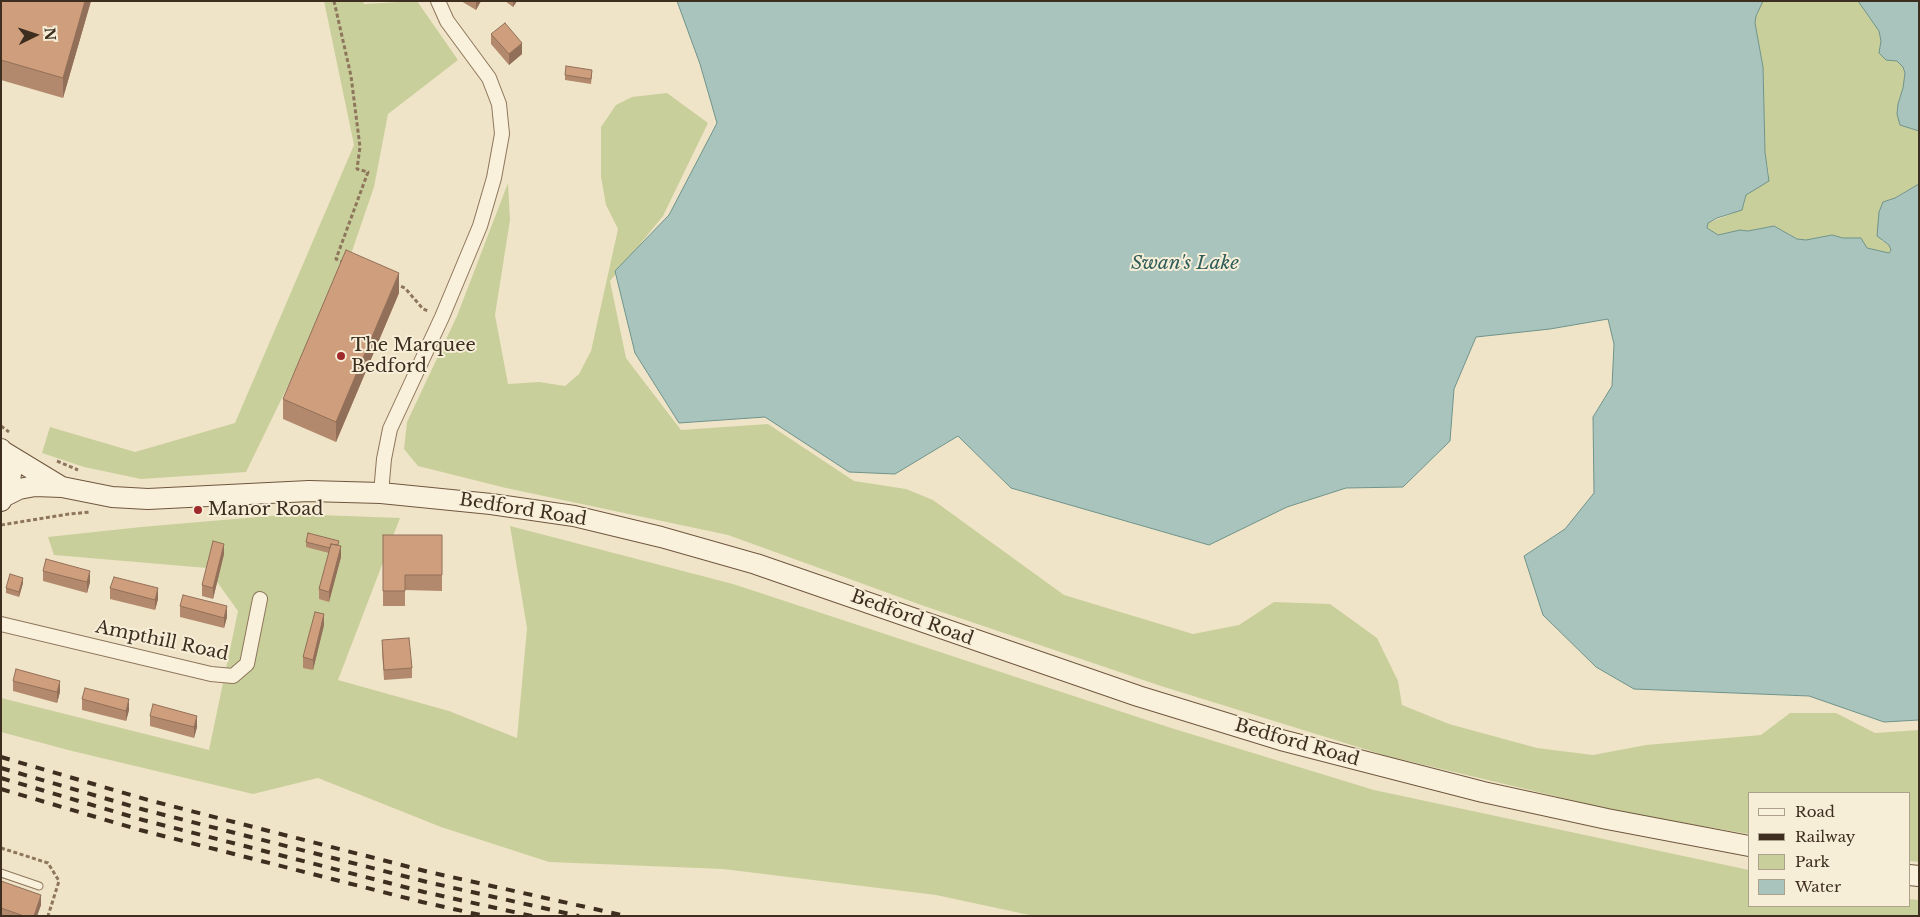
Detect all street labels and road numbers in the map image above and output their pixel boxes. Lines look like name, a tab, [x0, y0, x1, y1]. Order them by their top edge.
street label: Bedford Road	[458, 489, 588, 531]
street label: Bedford Road	[848, 586, 976, 650]
street label: Ampthill Road	[93, 616, 231, 666]
street label: Bedford Road	[1232, 715, 1362, 771]

